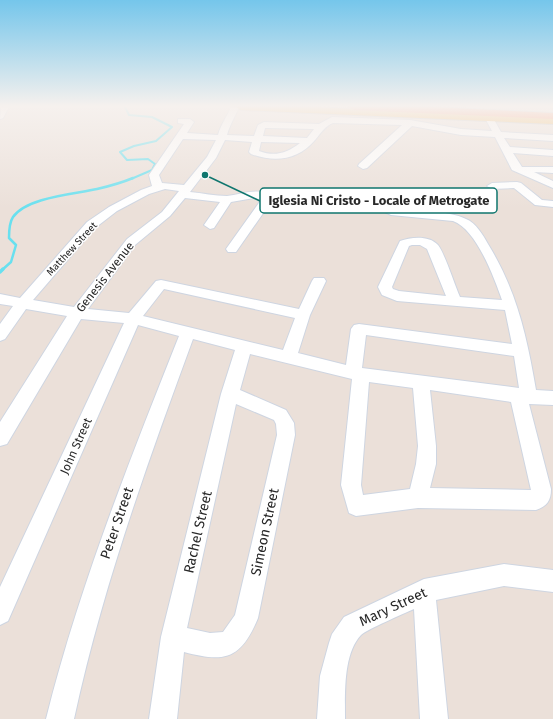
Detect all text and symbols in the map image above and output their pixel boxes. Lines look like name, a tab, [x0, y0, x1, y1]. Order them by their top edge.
callout: Iglesia Ni Cristo - Locale of Metrogate	[260, 188, 497, 213]
text: Iglesia Ni Cristo - Locale of Metrogate	[269, 193, 489, 208]
street label: Matthew Street	[44, 220, 100, 278]
street label: Genesis Avenue	[73, 239, 137, 315]
street label: John Street	[57, 415, 95, 476]
street label: Peter Street	[97, 484, 138, 561]
street label: Simeon Street	[247, 486, 283, 577]
street label: Rachel Street	[180, 488, 216, 575]
street label: Mary Street	[357, 584, 430, 630]

